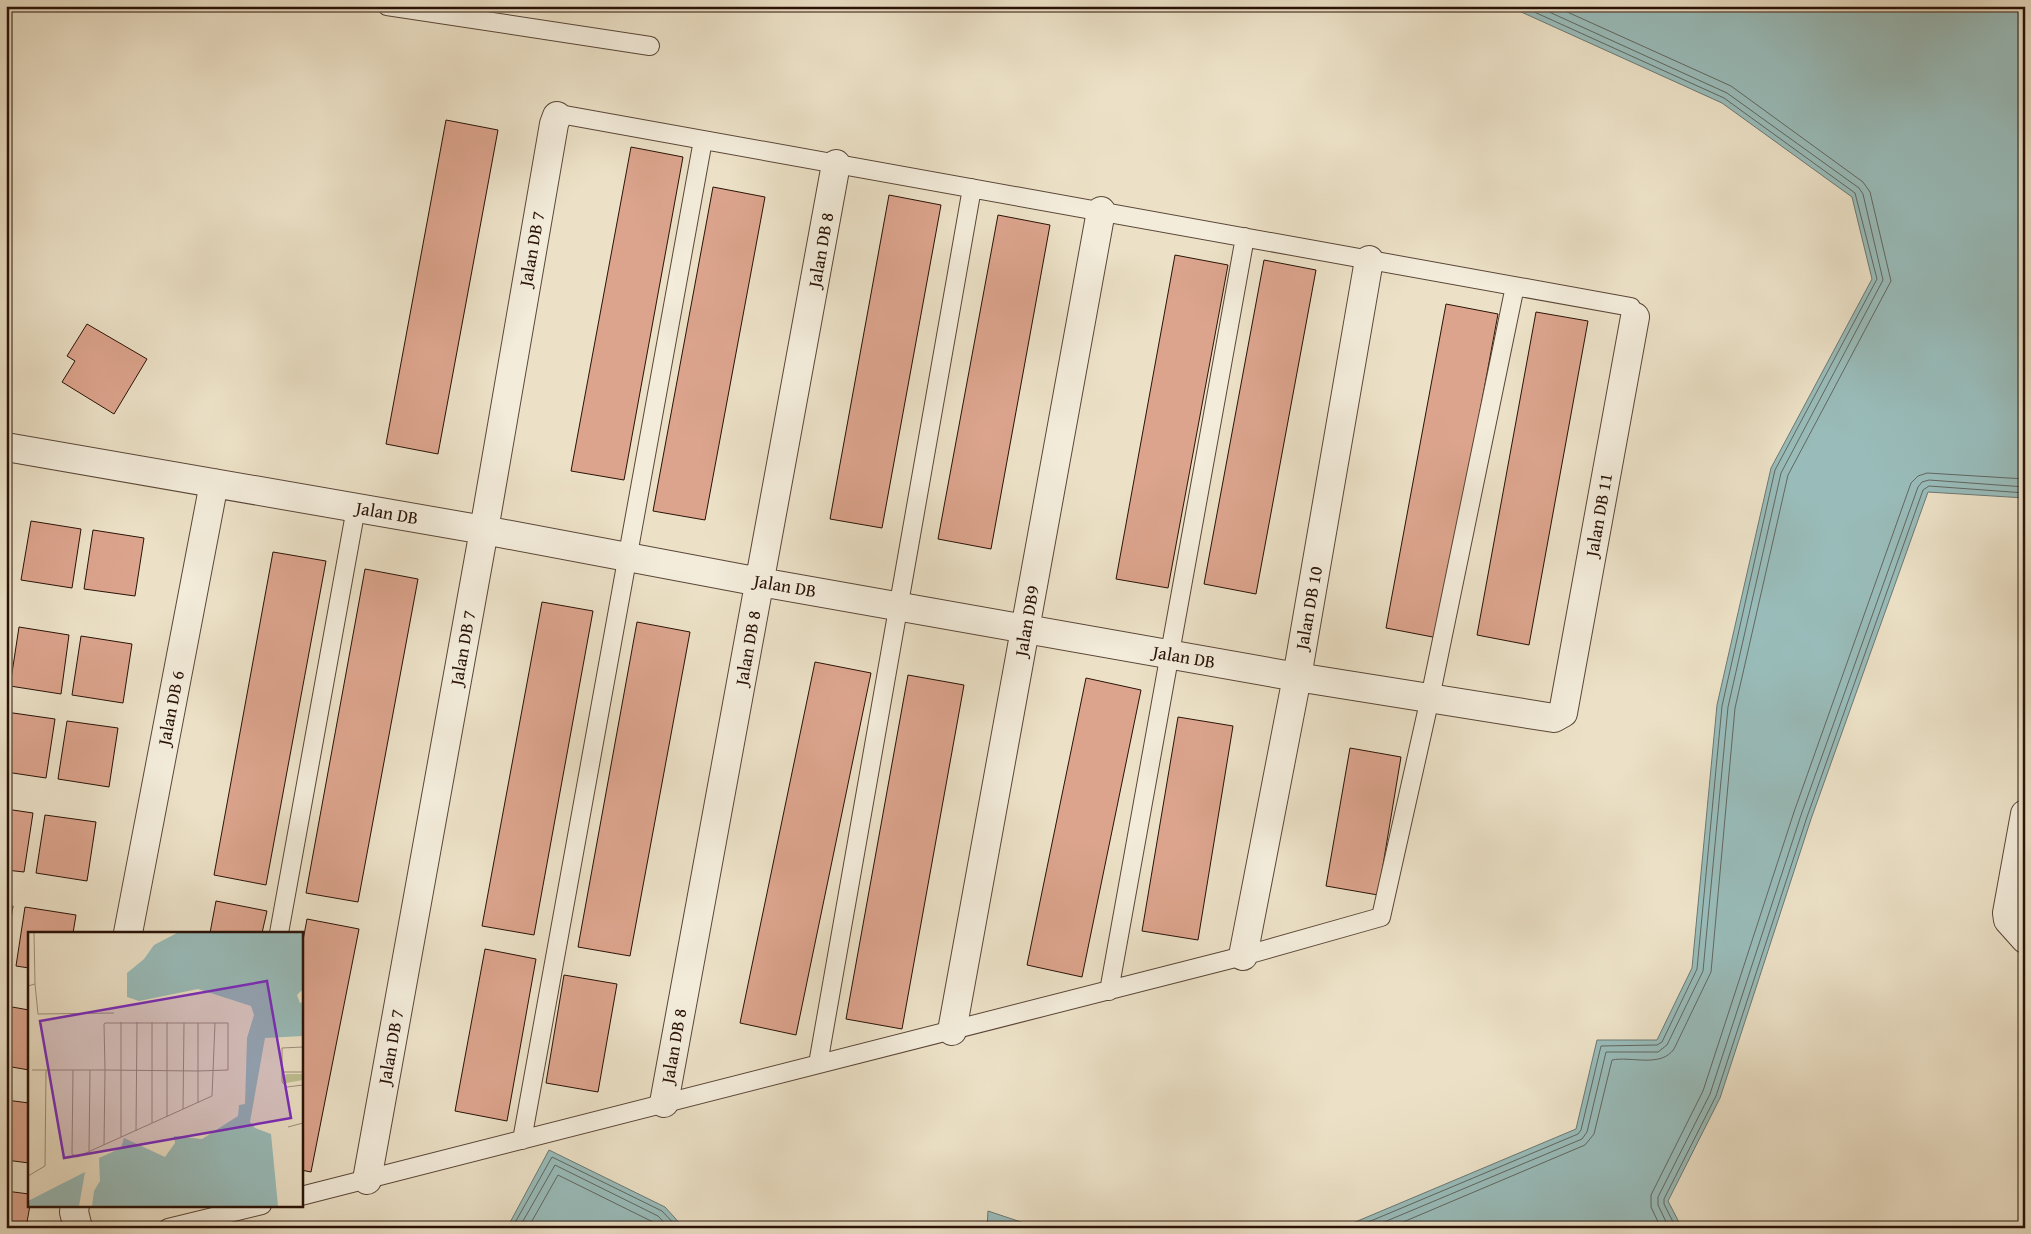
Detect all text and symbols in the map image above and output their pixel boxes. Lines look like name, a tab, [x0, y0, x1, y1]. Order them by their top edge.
street label: Jalan DB 7	[511, 209, 551, 290]
street label: Jalan DB 8	[800, 210, 840, 291]
street label: Jalan DB 11	[1578, 471, 1619, 561]
street label: Jalan DB	[352, 493, 420, 531]
street label: Jalan DB 10	[1288, 564, 1329, 654]
street label: Jalan DB	[750, 566, 818, 604]
street label: Jalan DB9	[1007, 583, 1046, 660]
street label: Jalan DB 7	[442, 608, 482, 689]
street label: Jalan DB 8	[727, 608, 767, 689]
street label: Jalan DB	[1149, 637, 1217, 675]
street label: Jalan DB 6	[150, 668, 191, 750]
inset map	[28, 932, 302, 1206]
street label: Jalan DB 8	[653, 1006, 693, 1087]
street label: Jalan DB 7	[370, 1007, 410, 1088]

